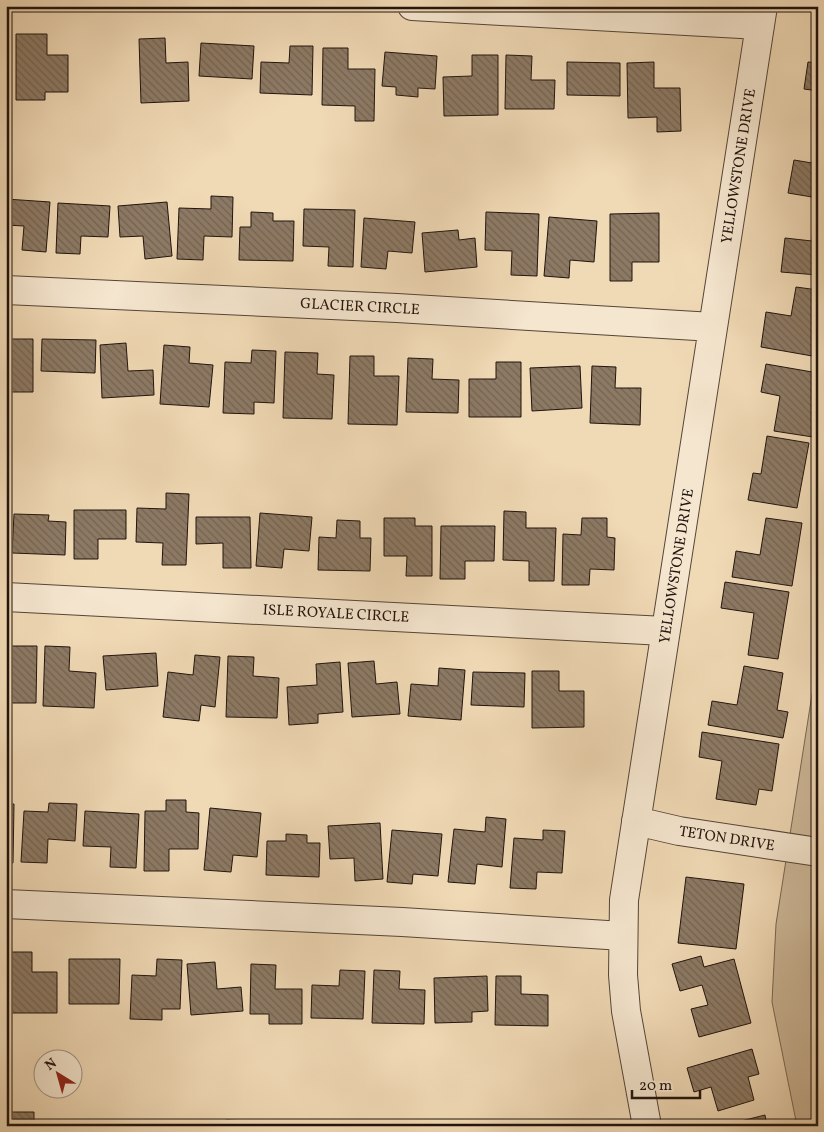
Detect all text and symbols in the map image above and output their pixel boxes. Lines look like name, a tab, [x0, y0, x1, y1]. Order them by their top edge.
street label: YELLOWSTONE DRIVE	[717, 87, 762, 245]
street label: GLACIER CIRCLE	[300, 294, 420, 321]
street label: YELLOWSTONE DRIVE	[655, 487, 700, 645]
street label: ISLE ROYALE CIRCLE	[262, 600, 410, 629]
street label: TETON DRIVE	[677, 822, 776, 857]
north arrow	[32, 1050, 82, 1100]
text: N	[41, 1054, 61, 1075]
scale bar	[632, 1067, 699, 1099]
text: 20 m	[639, 1076, 672, 1097]

